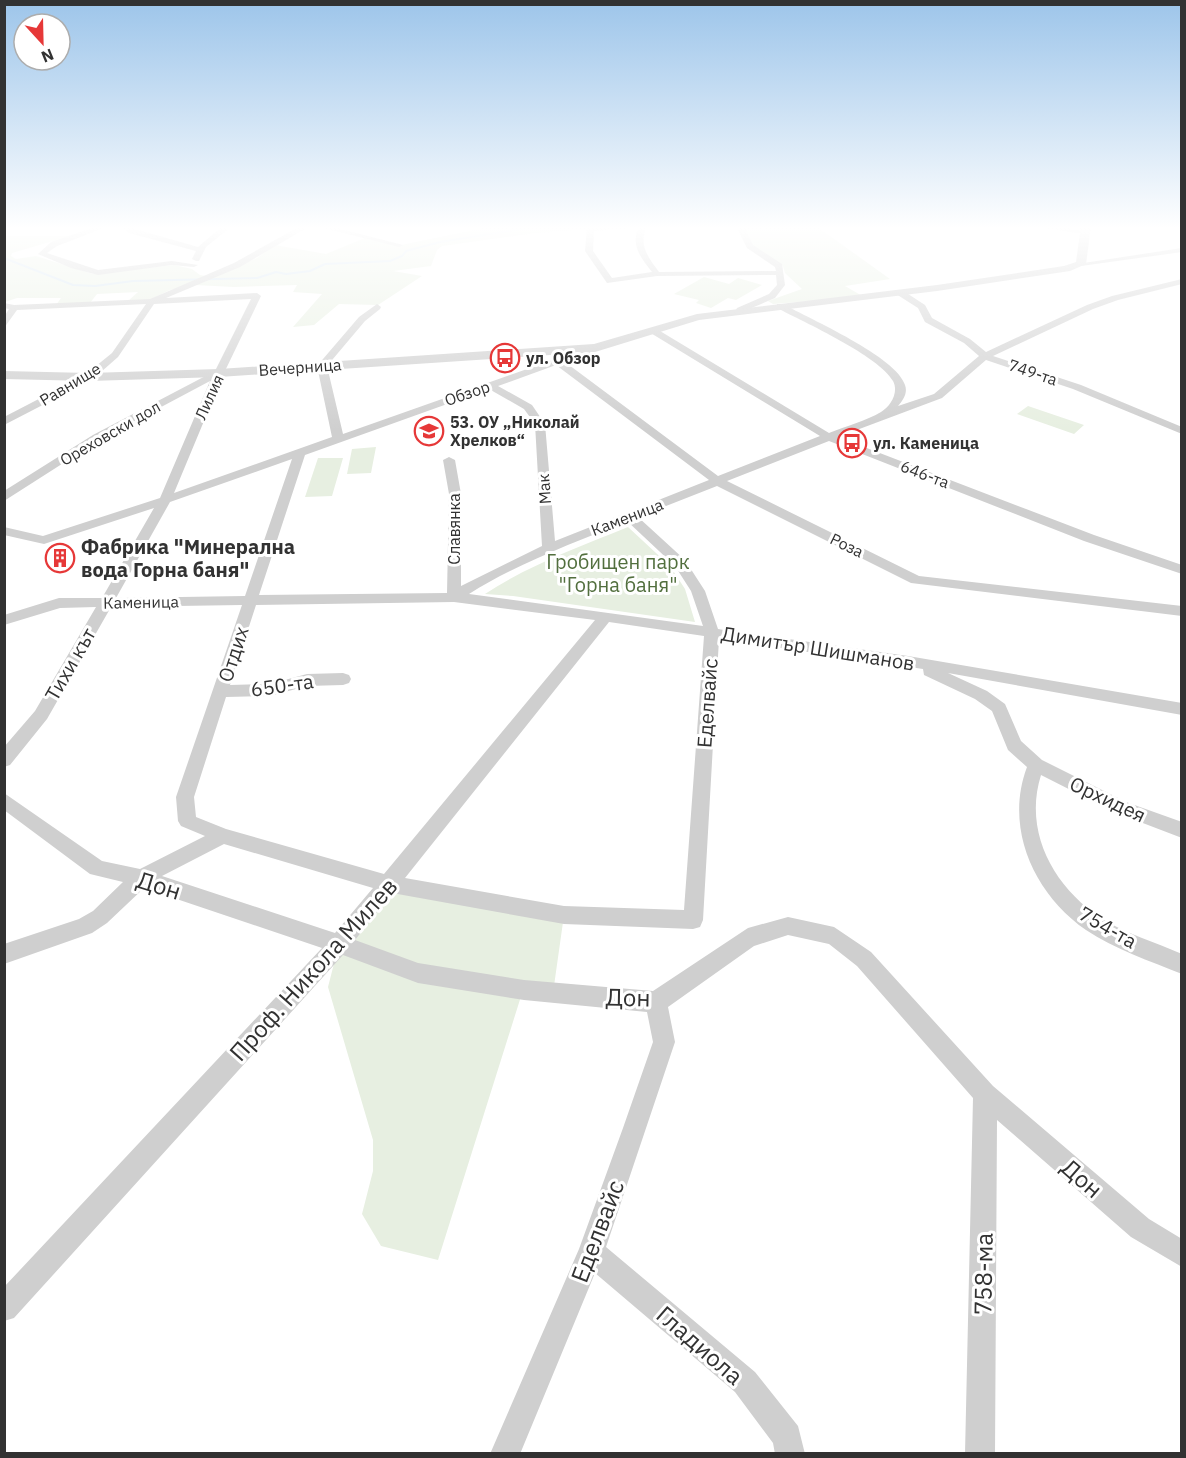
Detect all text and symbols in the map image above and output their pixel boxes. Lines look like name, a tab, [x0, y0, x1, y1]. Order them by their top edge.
north arrow	[12, 12, 72, 72]
text: N	[38, 44, 57, 67]
bus stop icon: ул. Обзор	[489, 342, 521, 374]
place label: ул. Обзор	[526, 348, 601, 368]
street label: Вечерница	[258, 354, 342, 380]
street label: 749-та	[1006, 354, 1061, 390]
street label: Равнище	[36, 358, 104, 410]
street label: Лилия	[190, 371, 228, 423]
street label: Обзор	[442, 376, 492, 410]
street label: Ореховски дол	[56, 396, 164, 470]
place label: 53. ОУ „Николай Хрелков“	[450, 412, 580, 450]
school or university icon: 53. ОУ „Николай Хрелков“	[413, 415, 445, 447]
bus stop icon: ул. Каменица	[836, 427, 868, 459]
place label: ул. Каменица	[873, 433, 979, 453]
street label: 646-та	[898, 456, 953, 493]
street label: Мак	[533, 473, 555, 505]
street label: Славянка	[444, 493, 464, 565]
street label: Каменица	[588, 494, 666, 540]
street label: Роза	[827, 528, 867, 562]
place label: Фабрика "Минерална вода Горна баня"	[81, 533, 295, 583]
building icon: Фабрика "Минерална вода Горна баня"	[44, 542, 76, 574]
park label: Гробищен парк "Горна баня"	[546, 548, 690, 598]
street label: Каменица	[103, 591, 180, 613]
street label: Димитър Шишманов	[719, 619, 917, 677]
street label: Тихи кът	[38, 622, 102, 705]
street label: Отдих	[211, 623, 255, 685]
street label: Еделвайс	[690, 657, 724, 749]
street label: 650-та	[249, 667, 315, 703]
street label: Орхидея	[1066, 770, 1150, 828]
street label: Дон	[133, 863, 185, 907]
street label: Проф. Никола Милев	[222, 870, 404, 1068]
street label: 754-та	[1074, 900, 1142, 955]
street label: Дон	[605, 981, 651, 1013]
street label: Дон	[1055, 1151, 1109, 1205]
street label: Еделвайс	[563, 1175, 631, 1287]
street label: 758-ма	[966, 1232, 1000, 1315]
street label: Гладиола	[650, 1298, 750, 1392]

